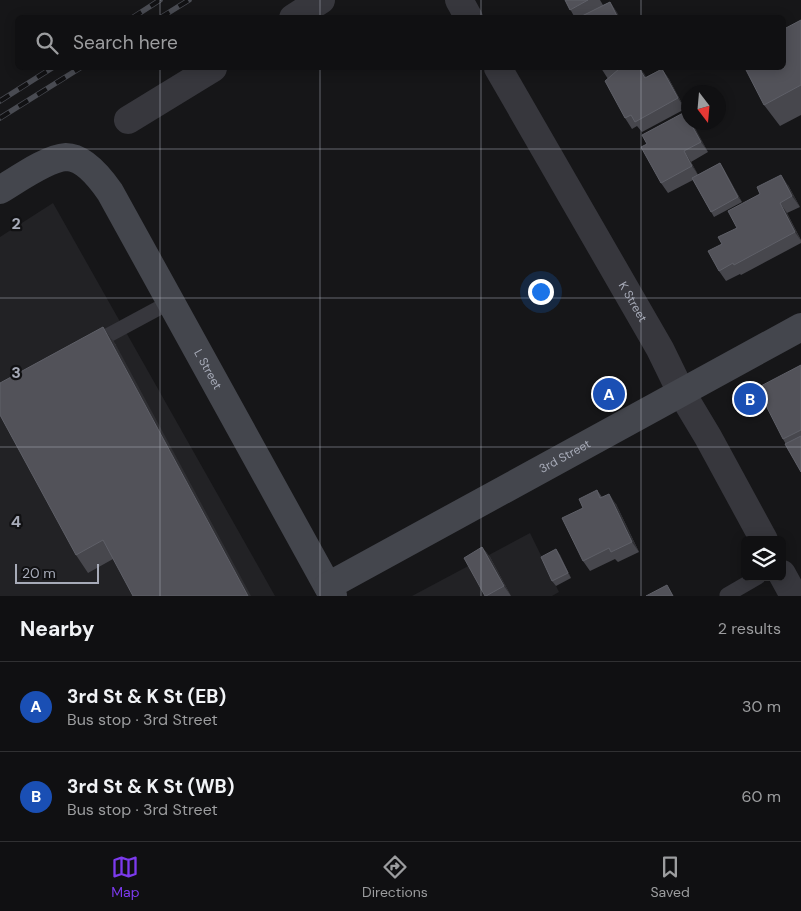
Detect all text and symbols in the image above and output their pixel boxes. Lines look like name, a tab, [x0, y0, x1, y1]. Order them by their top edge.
search box	[15, 15, 786, 70]
icon: search	[33, 29, 61, 57]
text: Search here	[73, 30, 178, 55]
north arrow	[681, 85, 726, 130]
text: 2	[11, 213, 21, 234]
your location	[528, 279, 554, 305]
street label: K Street	[615, 279, 651, 325]
street label: L Street	[190, 346, 226, 393]
text: 3	[11, 362, 21, 383]
pin: A	[593, 375, 625, 413]
pin: B	[734, 380, 766, 418]
street label: 3rd Street	[536, 436, 594, 477]
text: 4	[11, 511, 21, 532]
map controls	[741, 536, 786, 581]
button: layers	[741, 536, 786, 581]
scale bar	[15, 561, 99, 584]
text: 20 m	[22, 564, 56, 582]
text: Nearby	[20, 615, 94, 643]
text: 2 results	[718, 618, 781, 639]
text: 3rd St & K St (EB)	[67, 684, 226, 709]
text: A	[30, 696, 42, 717]
text: 30 m	[742, 696, 781, 717]
text: Bus stop · 3rd Street	[67, 709, 218, 730]
text: 3rd St & K St (WB)	[67, 774, 234, 799]
text: B	[31, 786, 41, 807]
text: 60 m	[741, 786, 781, 807]
text: Bus stop · 3rd Street	[67, 799, 218, 820]
tab: Map	[111, 853, 139, 901]
tab: Directions	[362, 853, 428, 901]
tab: Saved	[650, 853, 690, 901]

